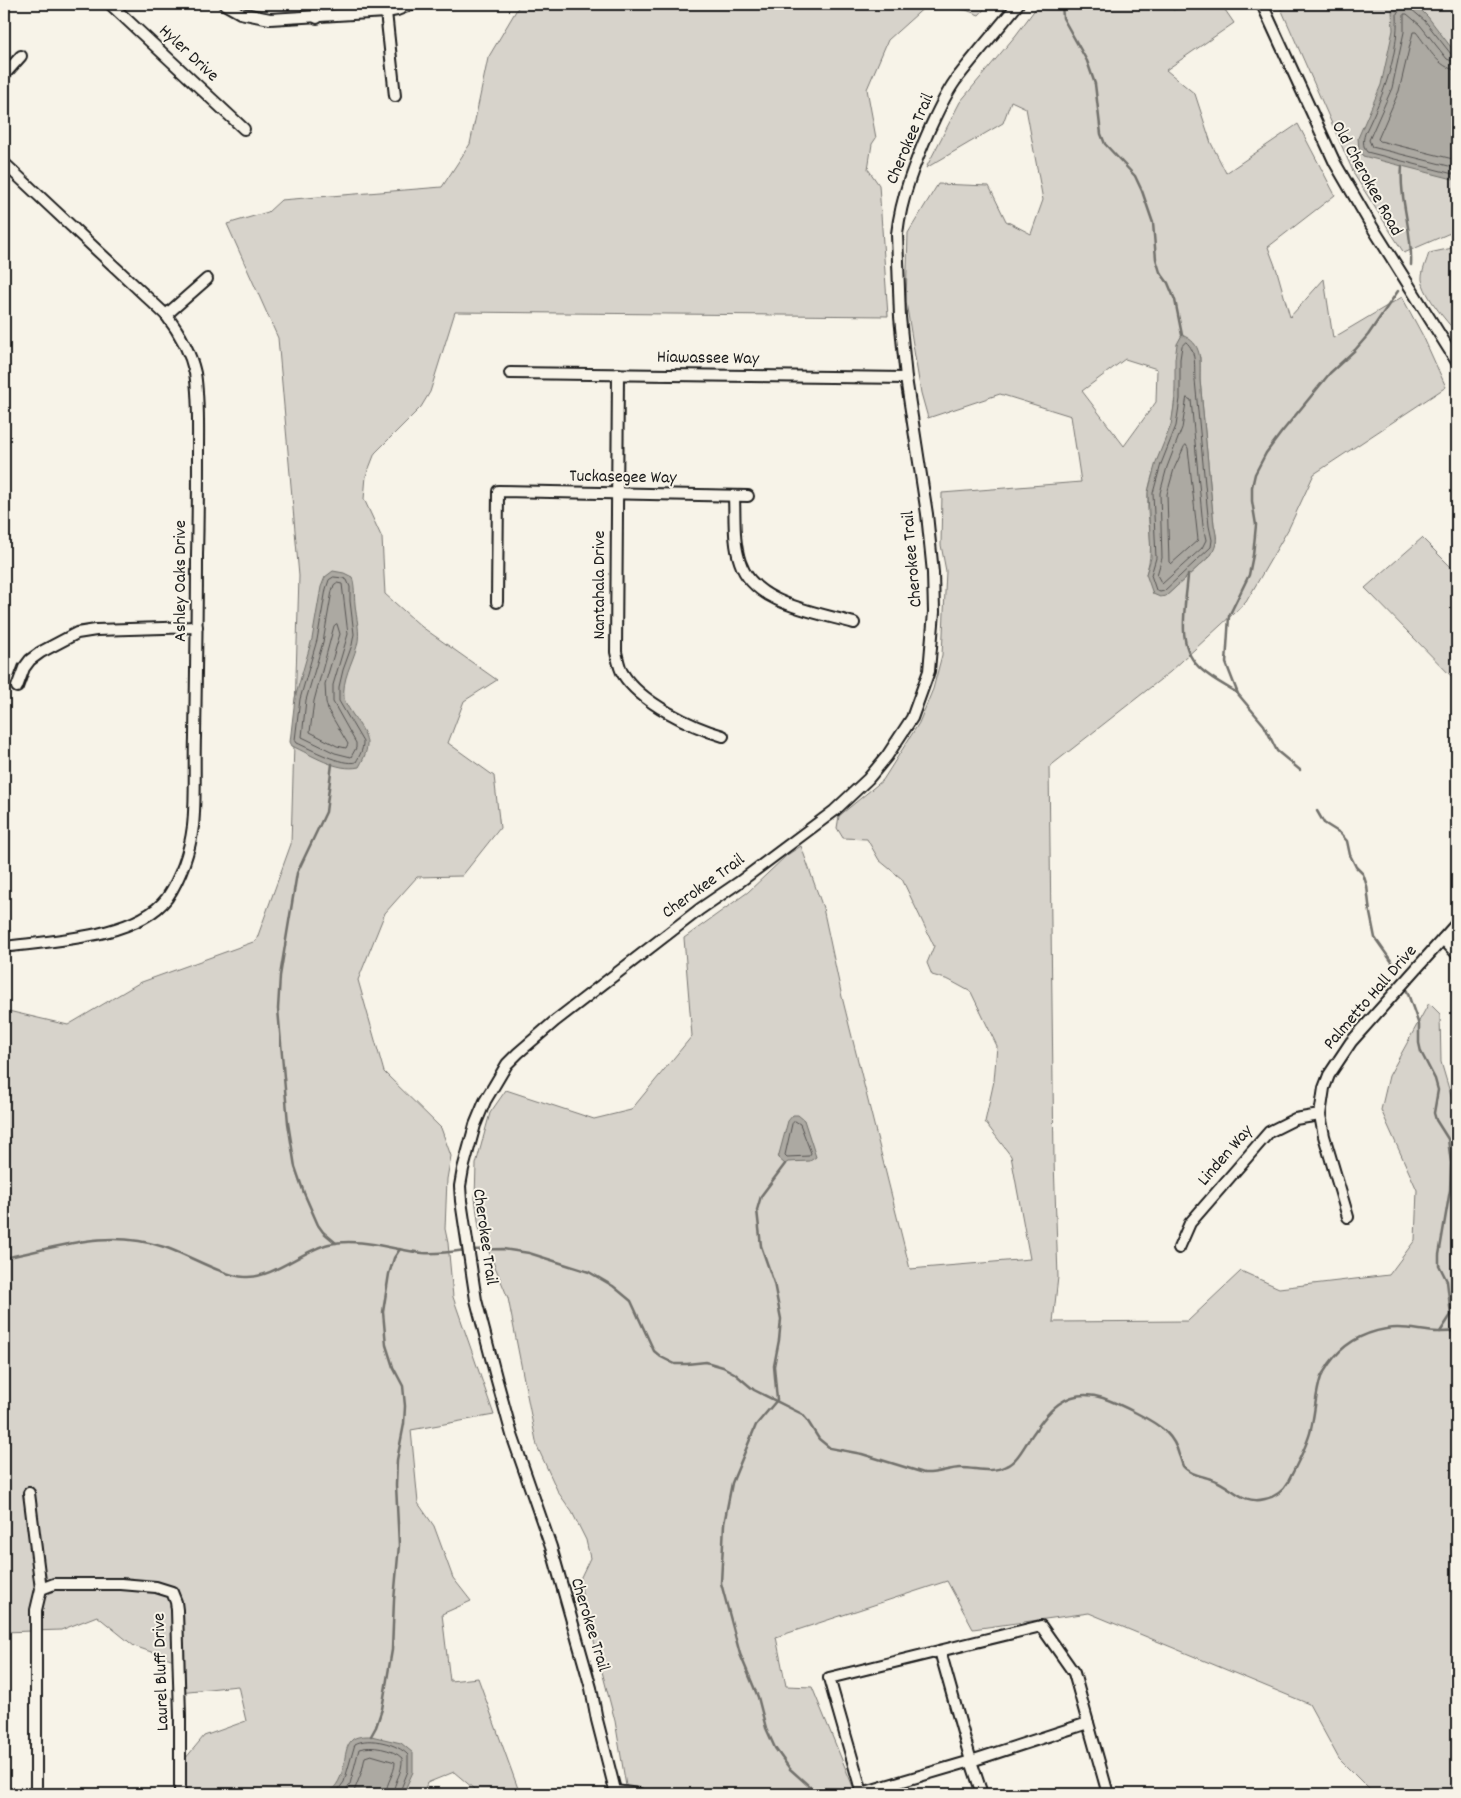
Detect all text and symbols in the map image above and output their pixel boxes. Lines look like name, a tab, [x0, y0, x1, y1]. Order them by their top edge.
street label: Hyler Drive	[152, 20, 224, 88]
street label: Cherokee Trail	[881, 89, 942, 189]
street label: Old Cherokee Road	[1324, 117, 1408, 241]
street label: Hiawassee Way	[657, 346, 760, 372]
street label: Tuckasegee Way	[569, 465, 678, 491]
street label: Cherokee Trail	[896, 509, 930, 608]
street label: Ashley Oaks Drive	[169, 520, 194, 642]
street label: Nantahala Drive	[588, 530, 613, 639]
street label: Cherokee Trail	[657, 848, 751, 926]
street label: Palmetto Hall Drive	[1318, 940, 1424, 1056]
street label: Linden Way	[1192, 1119, 1260, 1192]
street label: Cherokee Trail	[465, 1187, 503, 1287]
street label: Cherokee Trail	[563, 1575, 615, 1676]
street label: Laurel Bluff Drive	[147, 1612, 177, 1731]

